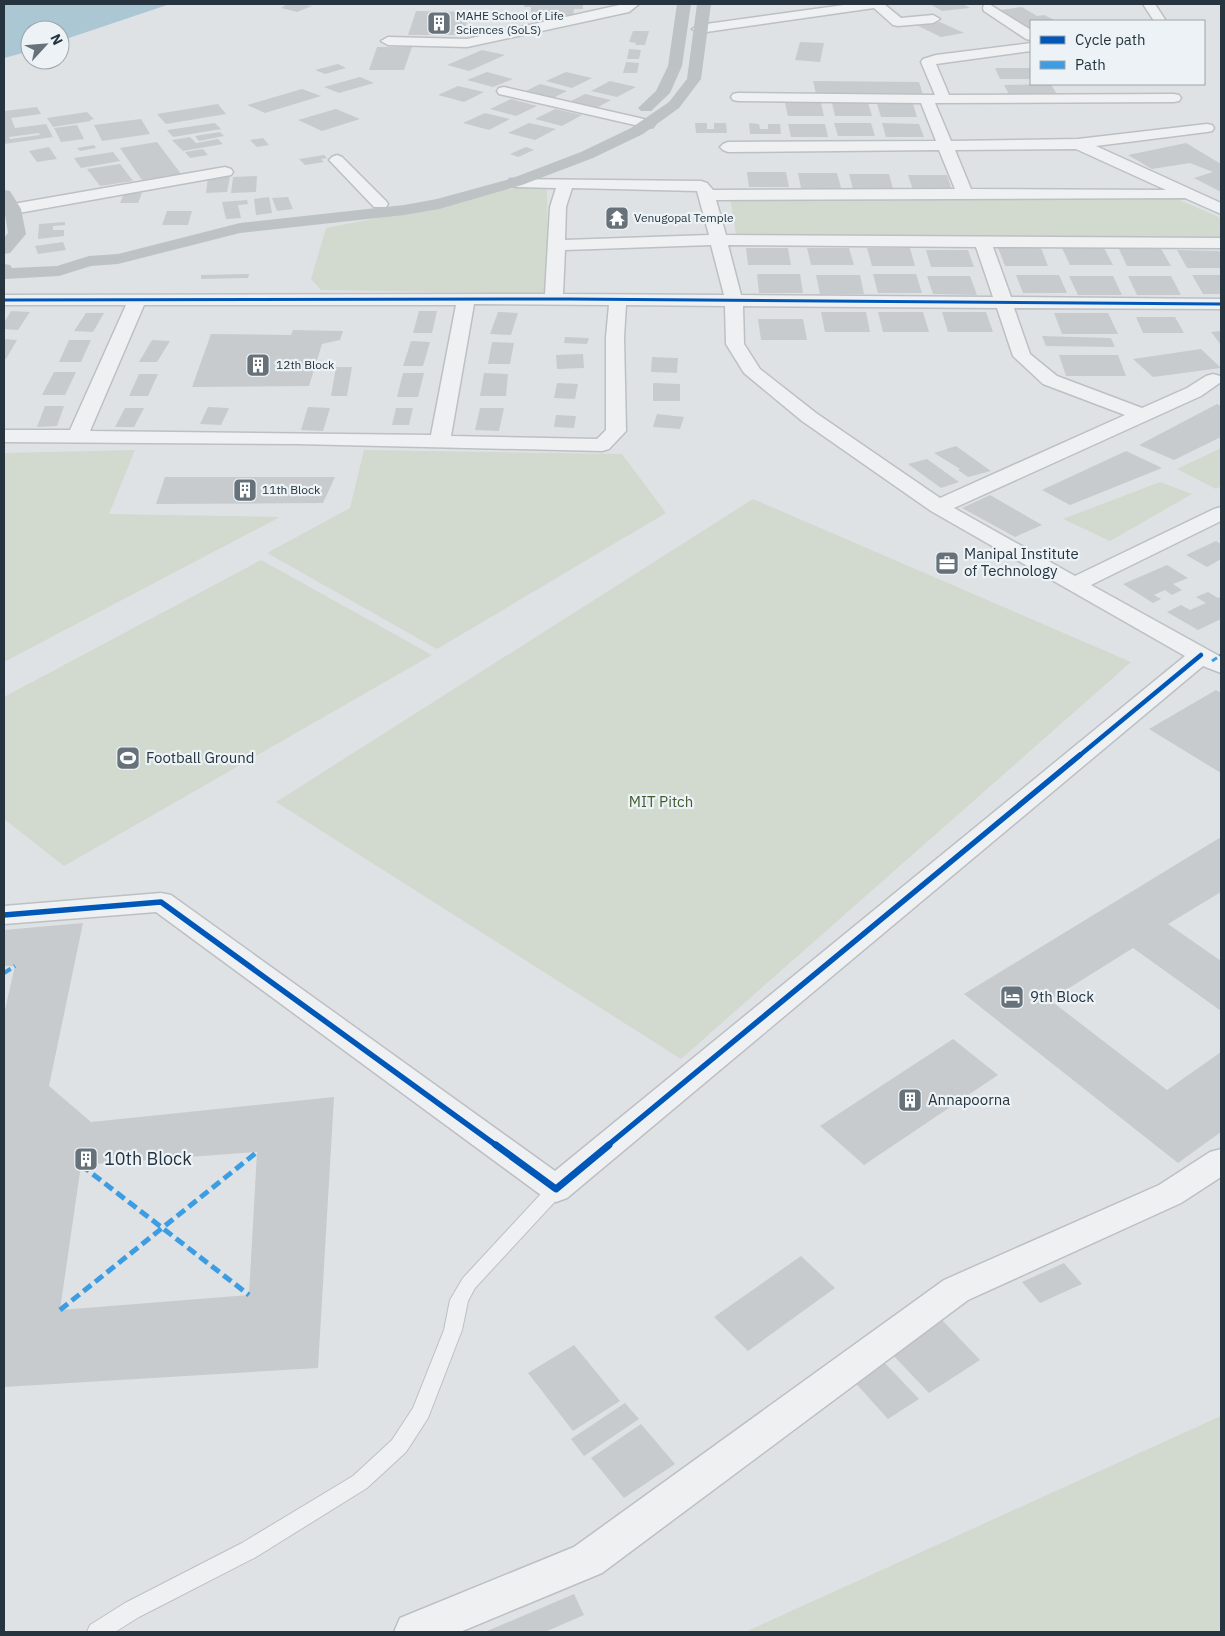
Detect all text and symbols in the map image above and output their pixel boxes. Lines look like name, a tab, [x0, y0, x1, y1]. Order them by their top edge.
place label: MAHE School of Life Sciences (SoLS)	[456, 8, 564, 37]
building icon: MAHE School of Life Sciences (SoLS)	[426, 10, 452, 36]
north arrow	[20, 20, 70, 70]
legend	[1030, 20, 1205, 85]
text: Cycle path	[1075, 30, 1146, 49]
text: N	[46, 31, 67, 48]
text: Path	[1075, 55, 1106, 74]
temple icon: Venugopal Temple	[604, 205, 630, 231]
place label: Venugopal Temple	[634, 210, 734, 225]
building icon: 12th Block	[245, 352, 271, 378]
place label: 12th Block	[276, 357, 335, 372]
building icon: 11th Block	[232, 477, 258, 503]
place label: 11th Block	[262, 482, 321, 497]
place label: Manipal Institute of Technology	[964, 544, 1079, 580]
office icon: Manipal Institute of Technology	[934, 550, 960, 576]
sports icon: Football Ground	[115, 745, 141, 771]
place label: Football Ground	[146, 748, 254, 767]
park label: MIT Pitch	[629, 792, 693, 811]
hotel icon: 9th Block	[999, 984, 1025, 1010]
place label: 9th Block	[1030, 987, 1094, 1006]
building icon: Annapoorna	[897, 1087, 923, 1113]
place label: Annapoorna	[928, 1090, 1010, 1109]
building icon: 10th Block	[73, 1146, 99, 1172]
place label: 10th Block	[104, 1147, 192, 1170]

